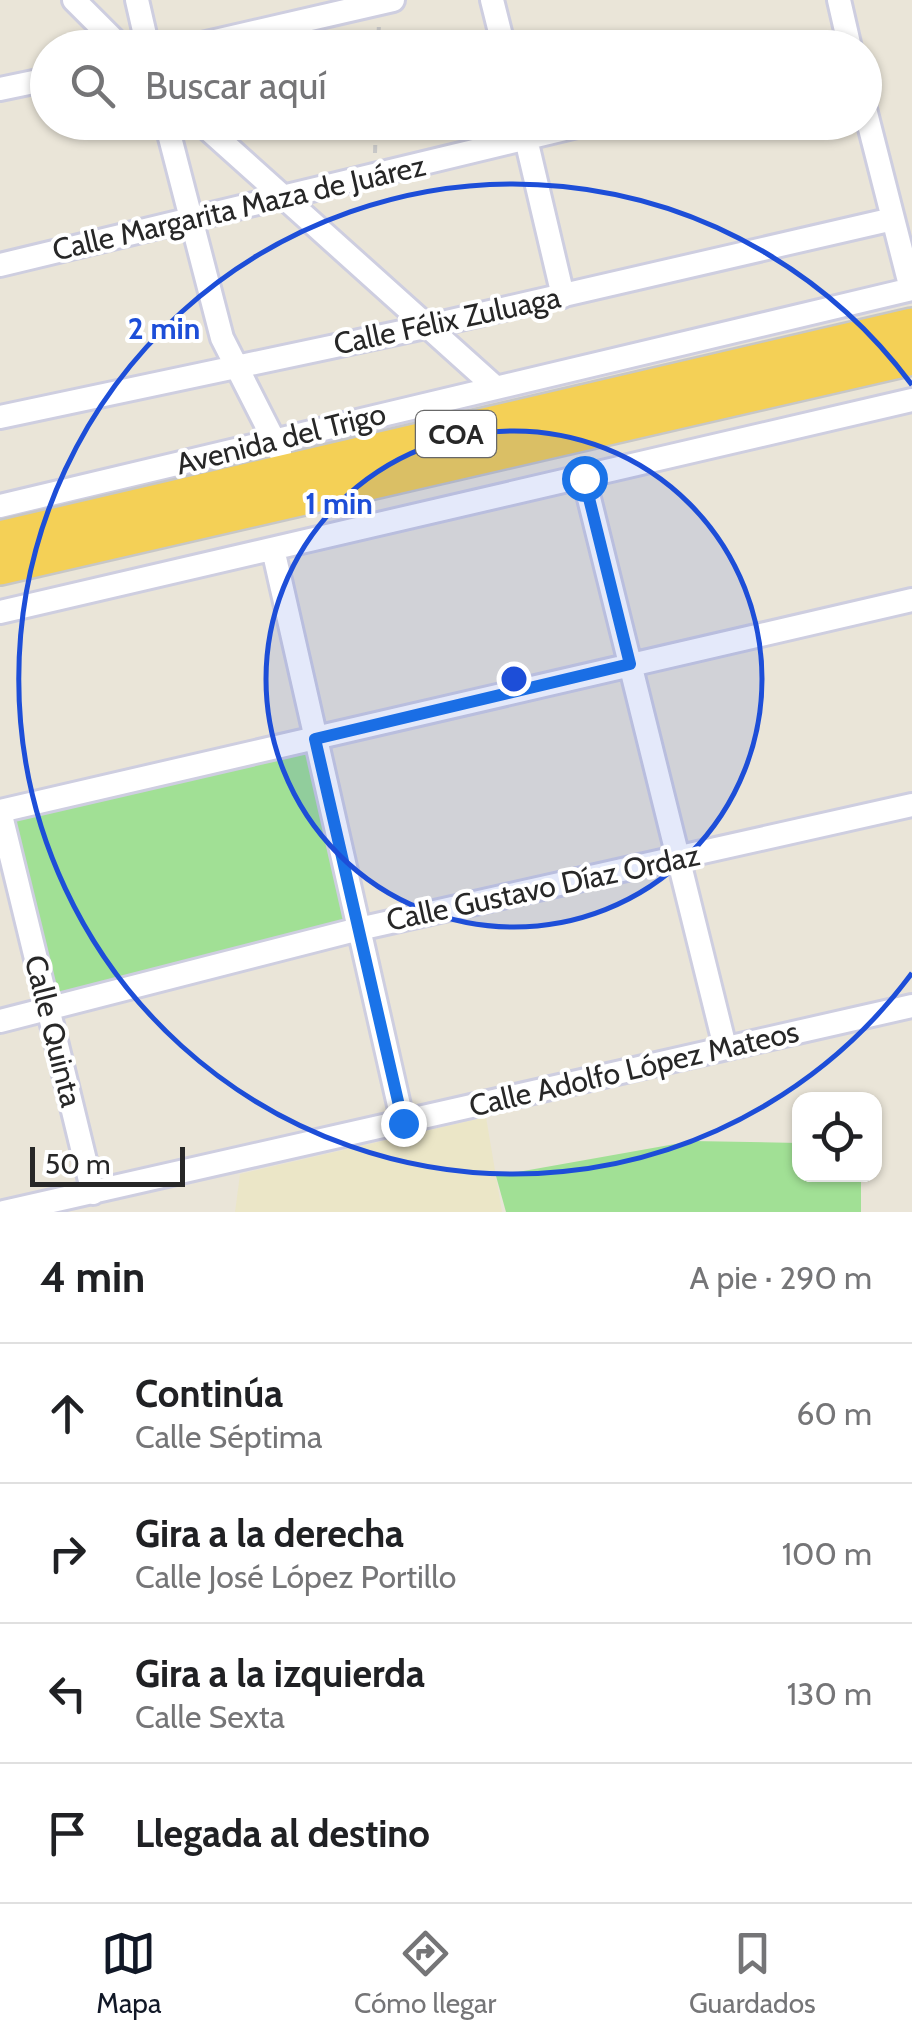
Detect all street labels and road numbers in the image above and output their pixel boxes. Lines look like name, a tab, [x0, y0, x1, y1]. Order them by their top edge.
street label: Calle Margarita Maza de Juárez	[49, 147, 429, 269]
street label: Calle Félix Zuluaga	[330, 278, 564, 363]
street label: Avenida del Trigo	[172, 395, 390, 482]
road number: COA	[416, 411, 496, 457]
street label: Calle Gustavo Díaz Ordaz	[383, 836, 703, 939]
street label: Calle Quinta	[17, 951, 90, 1111]
street label: Calle Adolfo López Mateos	[466, 1013, 802, 1124]

